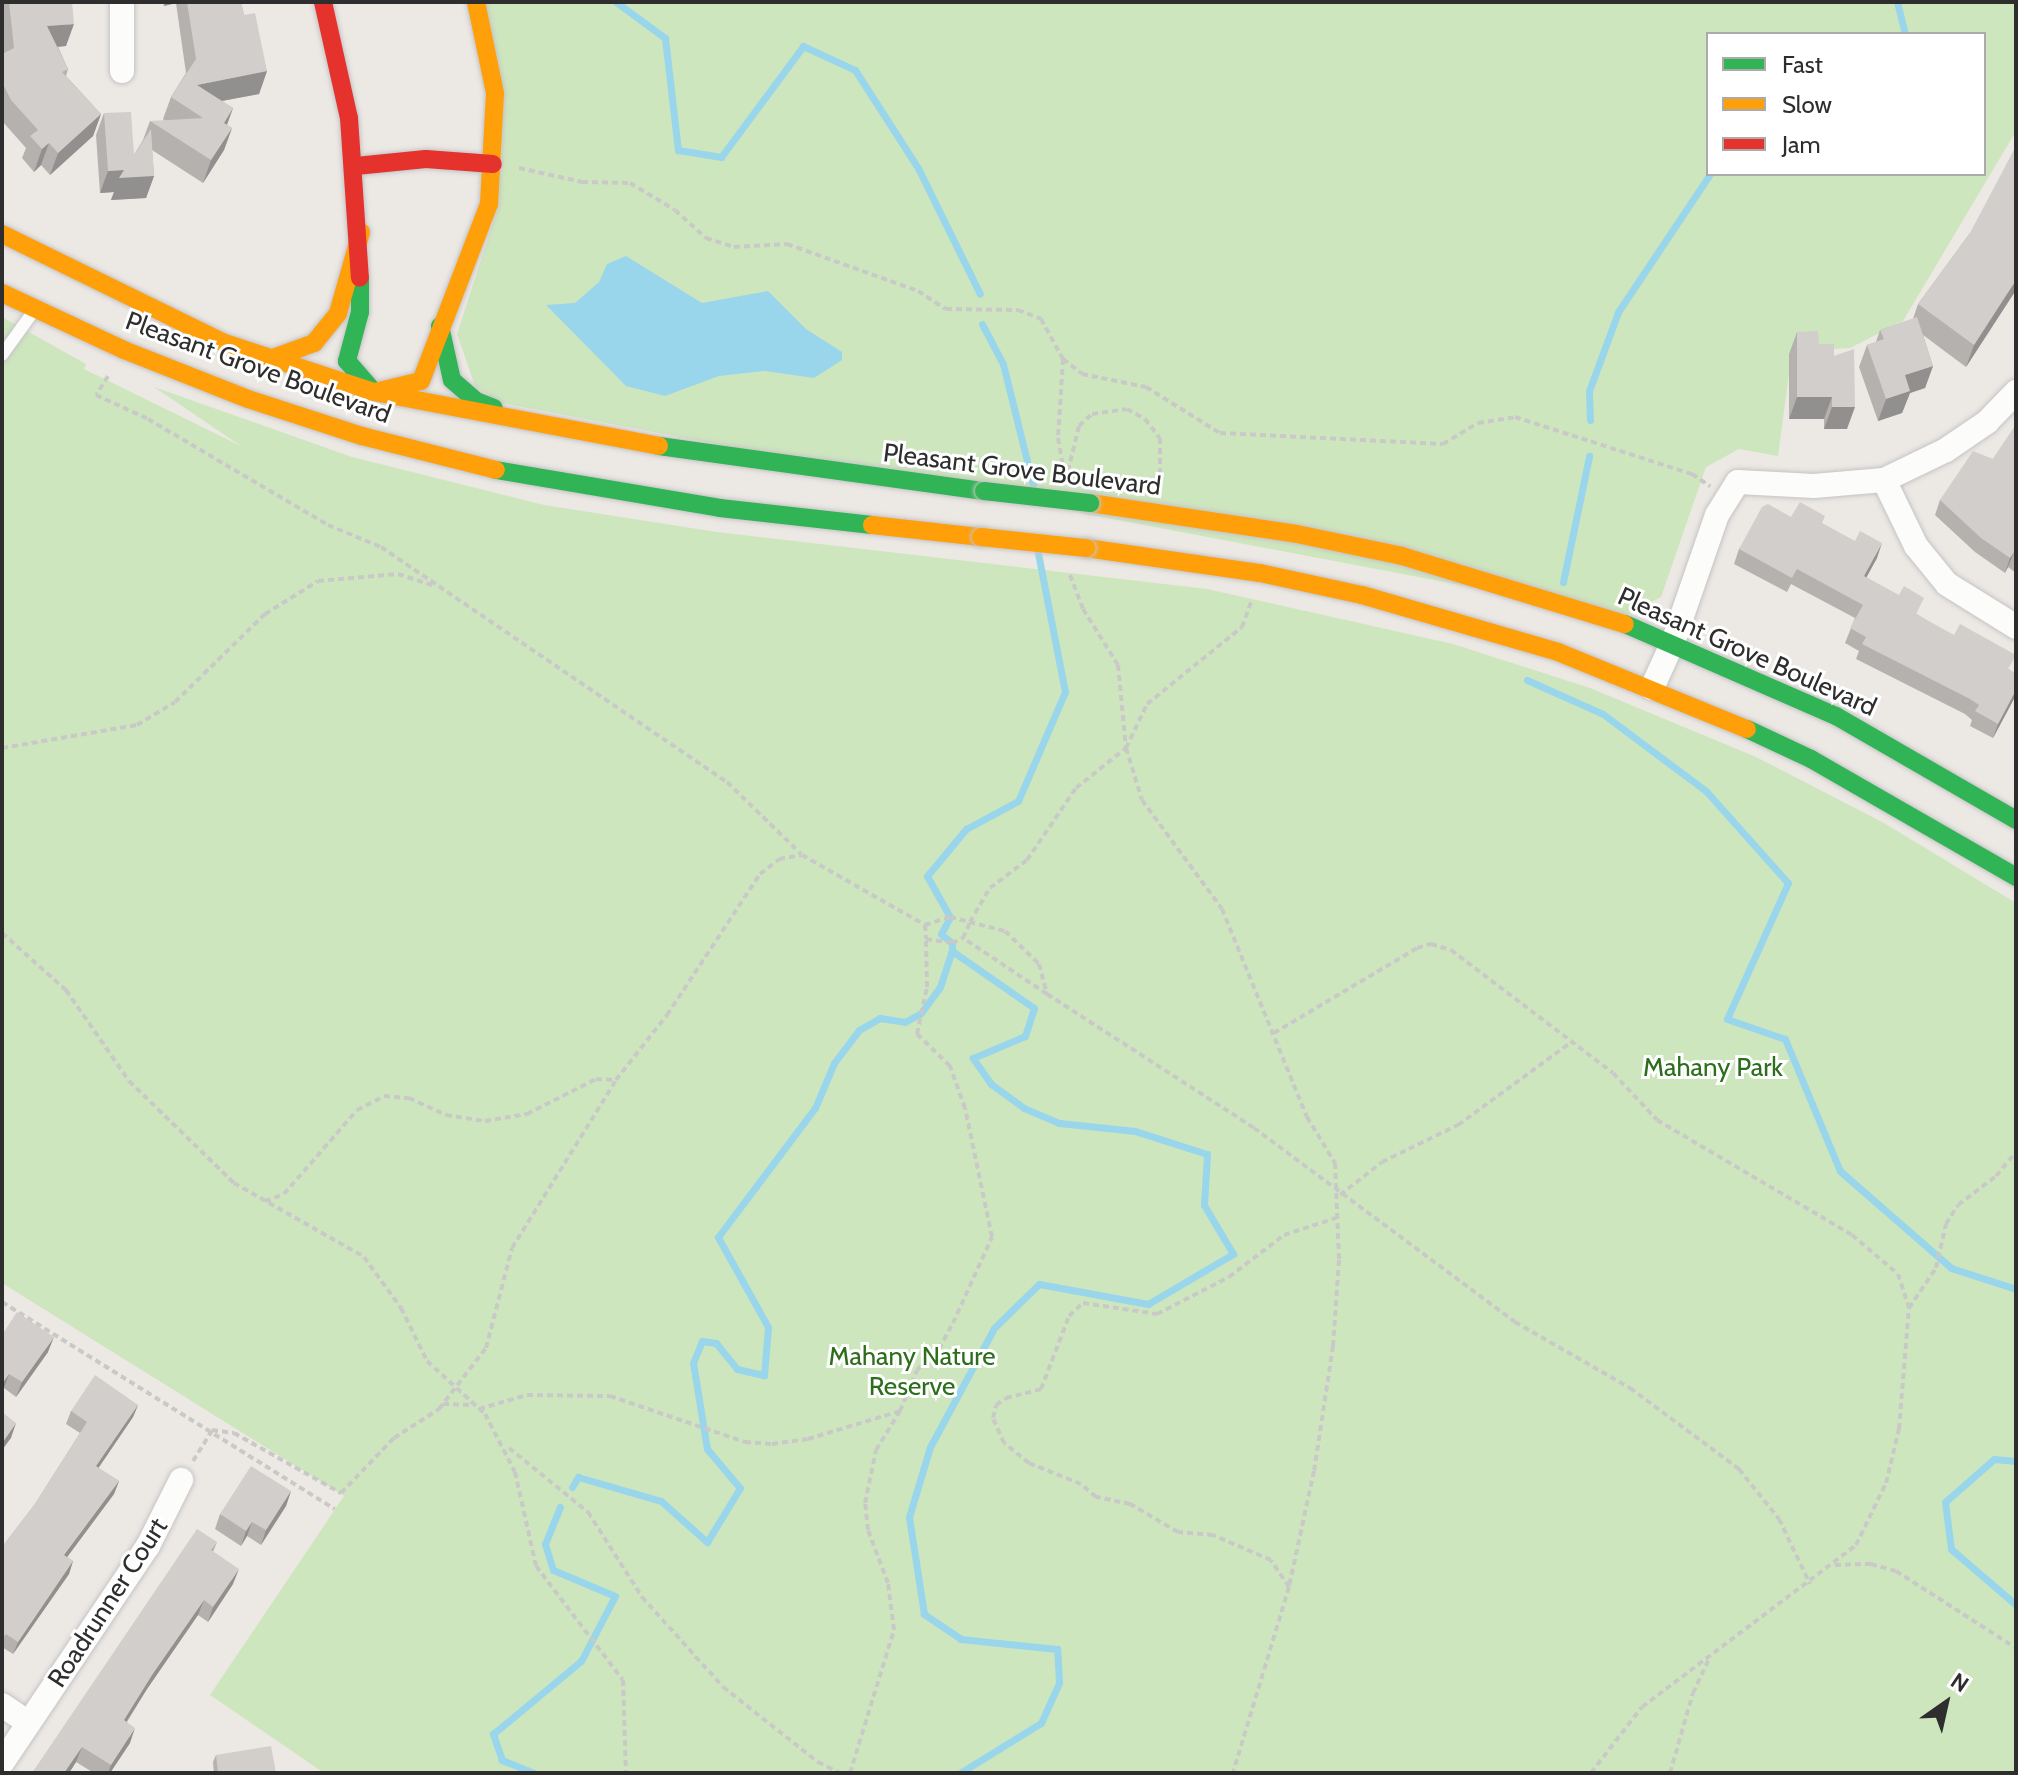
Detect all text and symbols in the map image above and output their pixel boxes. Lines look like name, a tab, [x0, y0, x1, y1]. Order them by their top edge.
legend	[1706, 32, 1986, 176]
text: Fast	[1782, 50, 1823, 79]
text: Slow	[1782, 90, 1832, 119]
text: Jam	[1782, 130, 1820, 159]
street label: Pleasant Grove Boulevard	[121, 305, 395, 431]
street label: Pleasant Grove Boulevard	[881, 437, 1163, 503]
street label: Pleasant Grove Boulevard	[1613, 581, 1881, 723]
park label: Mahany Park	[1643, 1052, 1783, 1084]
park label: Mahany Nature Reserve	[829, 1341, 995, 1402]
street label: Roadrunner Court	[42, 1513, 174, 1693]
north arrow	[1906, 1663, 1986, 1743]
text: N	[1946, 1667, 1974, 1698]

